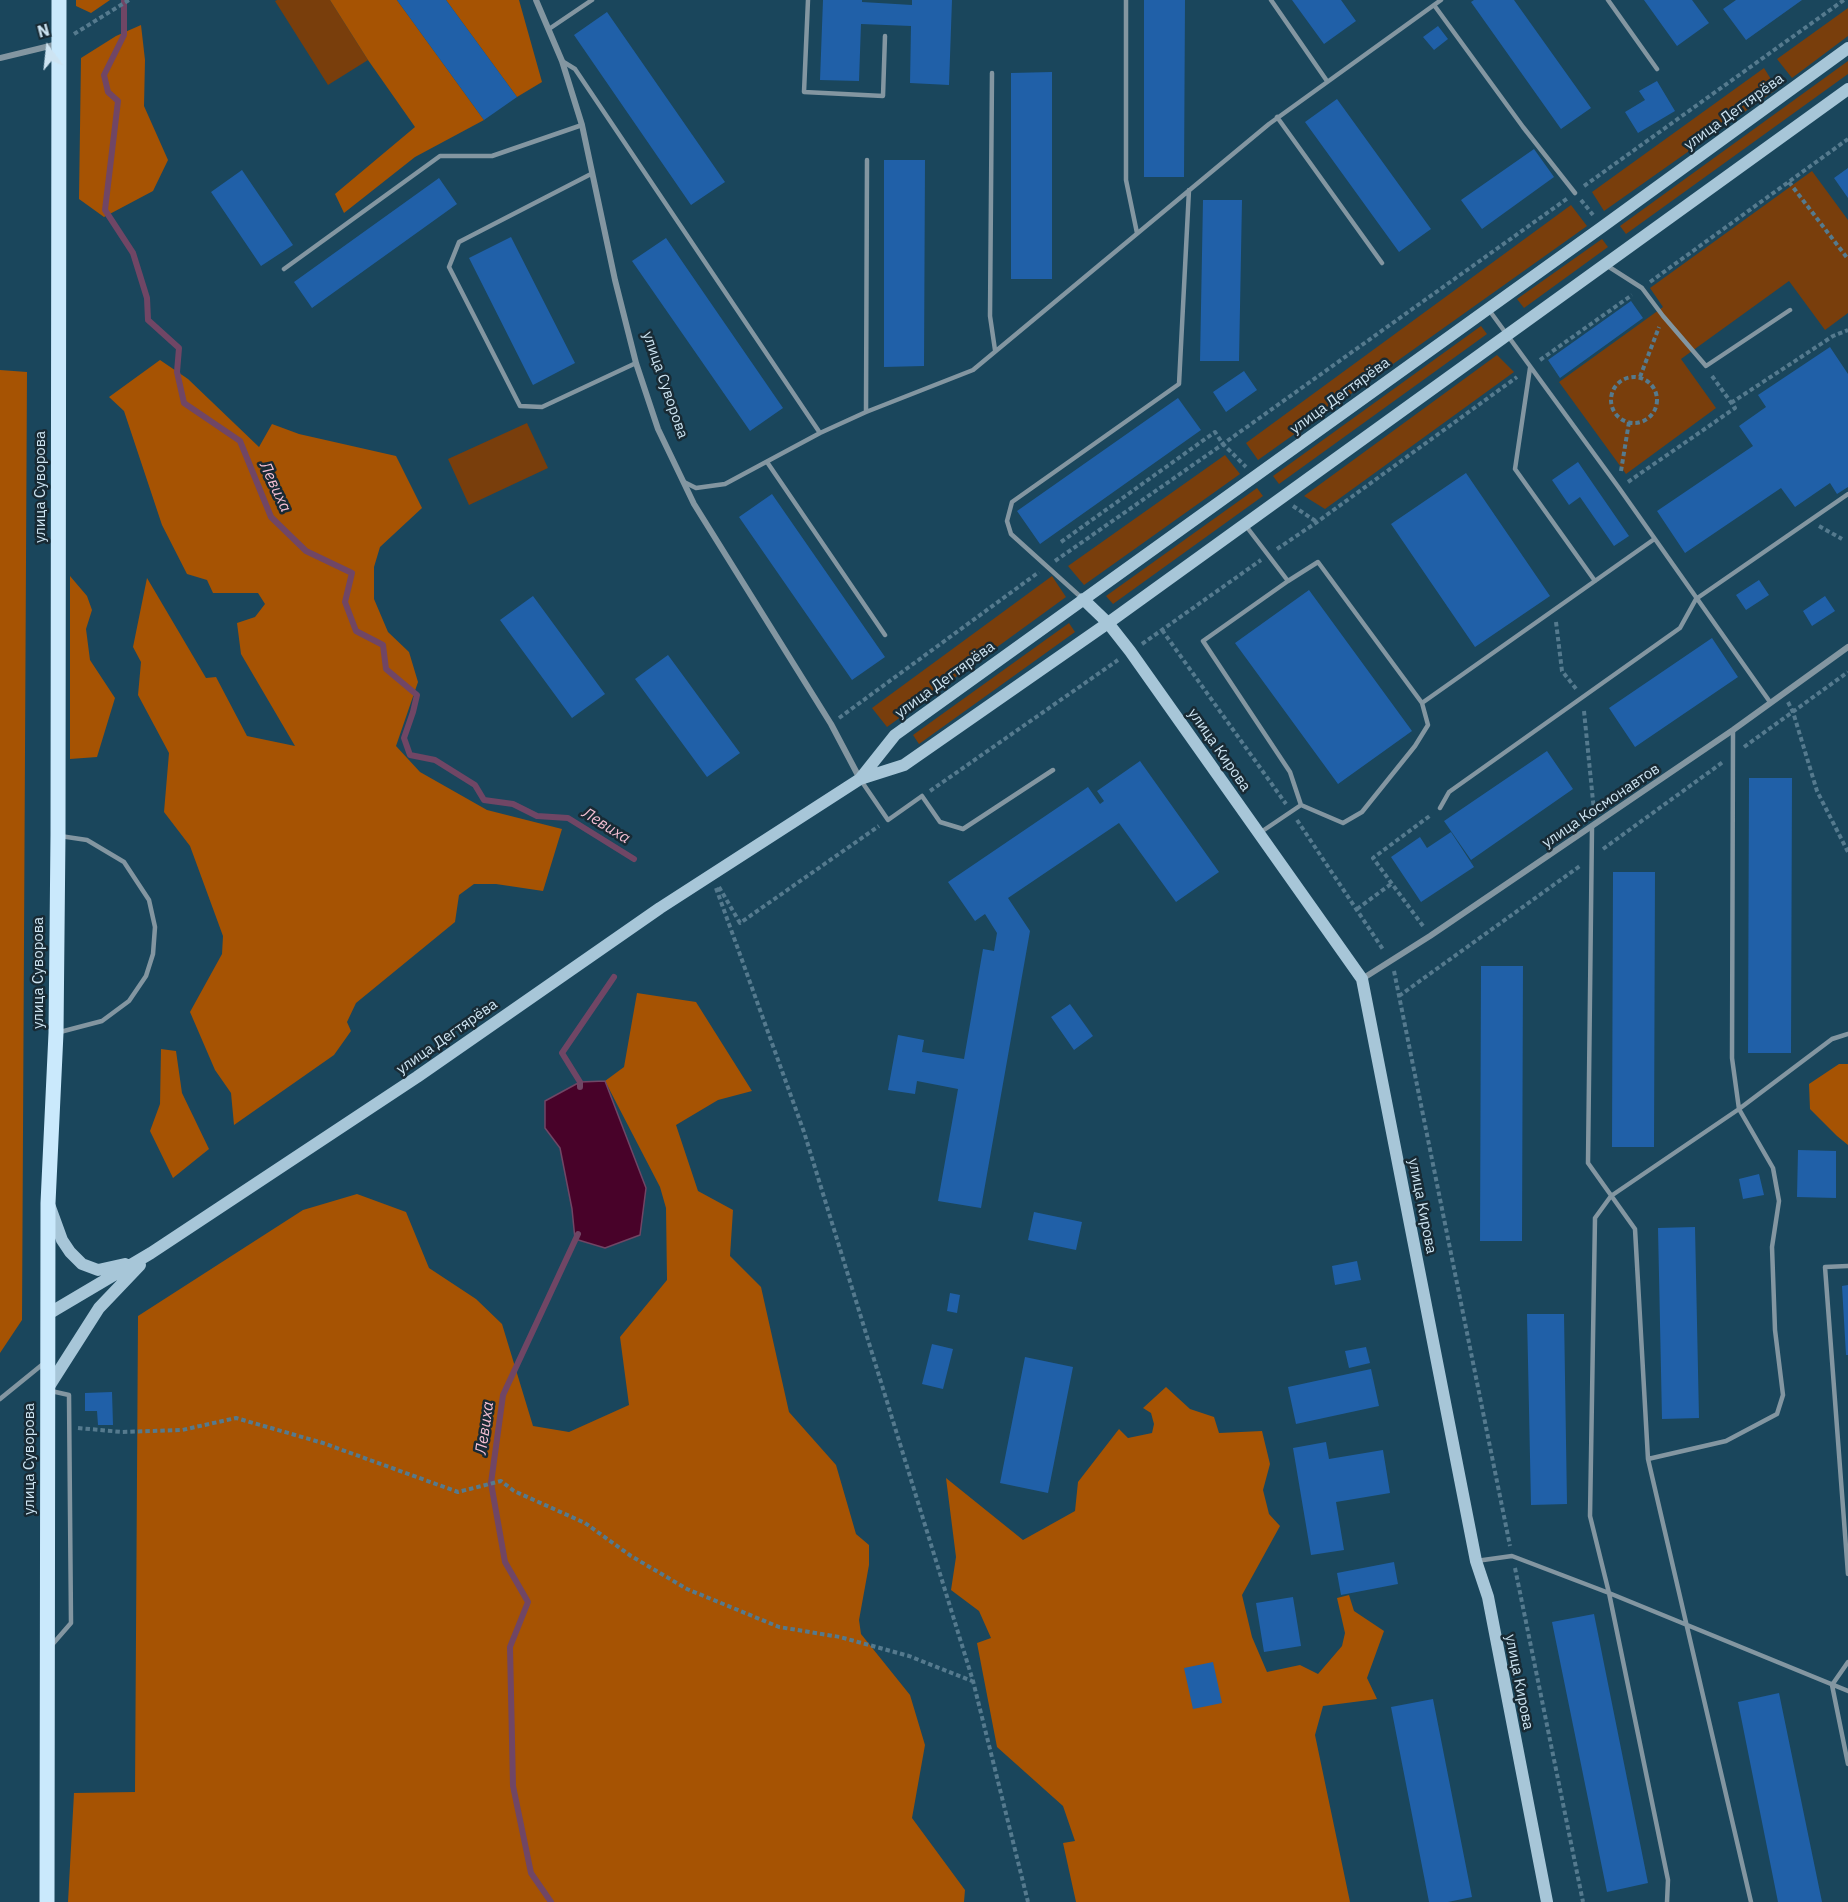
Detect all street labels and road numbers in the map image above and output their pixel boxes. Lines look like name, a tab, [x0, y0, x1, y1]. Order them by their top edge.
street label: улица Дегтярёва	[1681, 70, 1787, 154]
street label: улица Суворова	[638, 329, 692, 441]
street label: улица Дегтярёва	[1287, 354, 1393, 438]
street label: улица Суворова	[32, 431, 50, 543]
street label: улица Дегтярёва	[892, 638, 998, 722]
street label: улица Кирова	[1184, 705, 1254, 795]
street label: улица Космонавтов	[1539, 760, 1663, 852]
street label: улица Суворова	[30, 917, 48, 1029]
street label: улица Дегтярёва	[393, 995, 501, 1079]
street label: улица Кирова	[1404, 1157, 1440, 1255]
street label: улица Суворова	[21, 1403, 39, 1515]
street label: улица Кирова	[1501, 1633, 1537, 1731]

